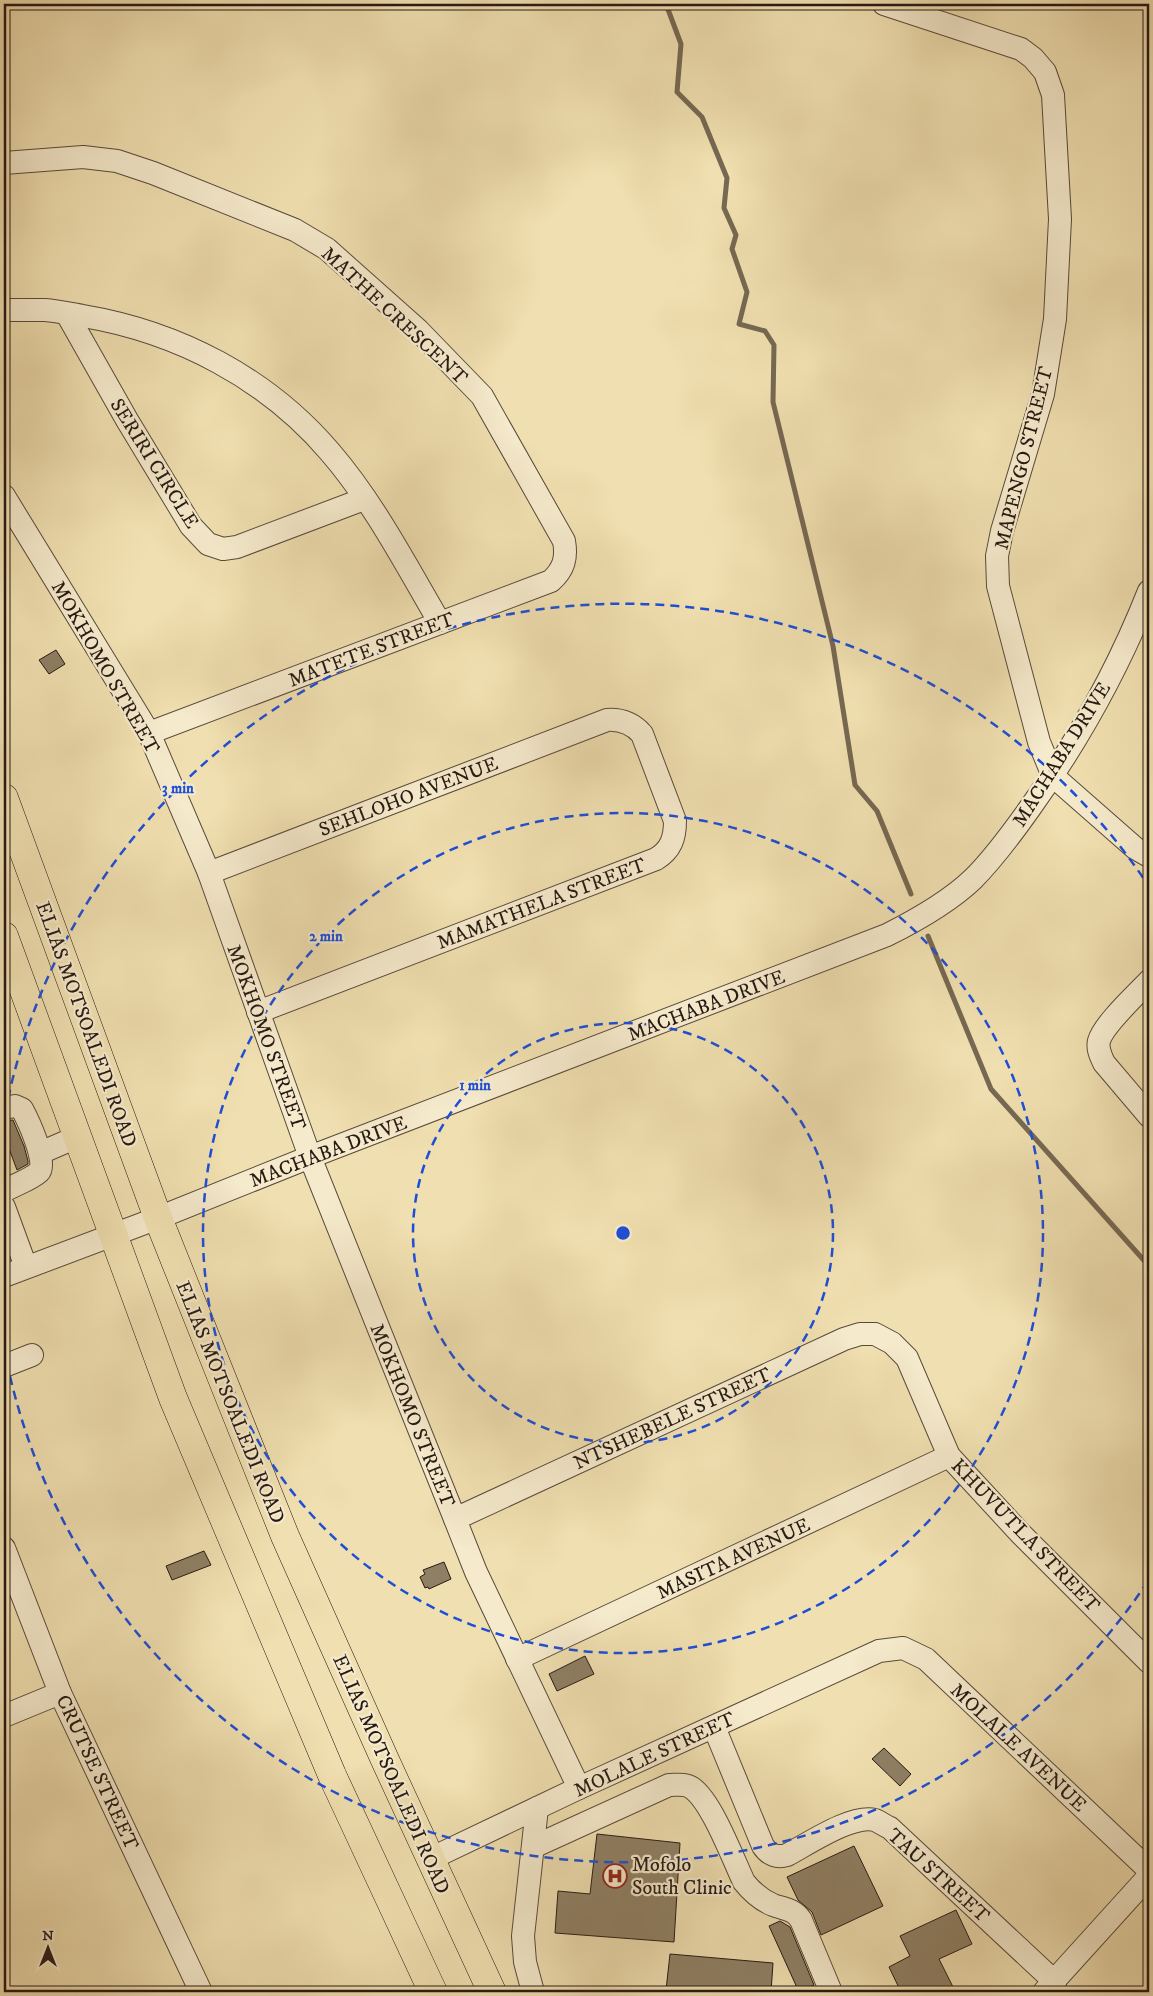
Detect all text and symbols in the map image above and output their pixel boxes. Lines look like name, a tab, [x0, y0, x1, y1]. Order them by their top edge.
street label: MATHE CRESCENT	[316, 242, 472, 390]
street label: MAPENGO STREET	[990, 364, 1059, 553]
street label: SERIRI CIRCLE	[104, 394, 204, 533]
street label: MOKHOMO STREET	[45, 577, 164, 759]
street label: MATETE STREET	[285, 607, 458, 694]
street label: MACHABA DRIVE	[1008, 678, 1117, 832]
street label: SEHLOHO AVENUE	[315, 752, 502, 843]
text: 3 min	[162, 779, 194, 798]
street label: MAMATHELA STREET	[434, 853, 650, 956]
street label: ELIAS MOTSOALEDI ROAD	[29, 898, 142, 1151]
text: 2 min	[309, 927, 343, 946]
street label: MOKHOMO STREET	[220, 941, 311, 1134]
street label: MACHABA DRIVE	[624, 965, 789, 1048]
text: 1 min	[459, 1076, 491, 1095]
street label: MACHABA DRIVE	[246, 1111, 411, 1194]
centre of rings	[614, 1224, 632, 1242]
street label: ELIAS MOTSOALEDI ROAD	[169, 1278, 290, 1528]
street label: MOKHOMO STREET	[363, 1320, 460, 1511]
street label: NTSHEBELE STREET	[570, 1363, 775, 1476]
street label: KHUVUTLA STREET	[945, 1454, 1105, 1618]
street label: MASITA AVENUE	[653, 1513, 814, 1606]
street label: ELIAS MOTSOALEDI ROAD	[326, 1651, 455, 1898]
street label: MOLALE AVENUE	[945, 1678, 1091, 1818]
street label: CRUTSE STREET	[50, 1691, 144, 1854]
street label: MOLALE STREET	[570, 1707, 739, 1804]
street label: TAU STREET	[882, 1824, 994, 1929]
place label: Mofolo South Clinic	[632, 1853, 732, 1901]
hospital icon: Mofolo South Clinic	[602, 1863, 628, 1889]
north arrow	[22, 1924, 72, 1974]
text: N	[42, 1927, 54, 1945]

